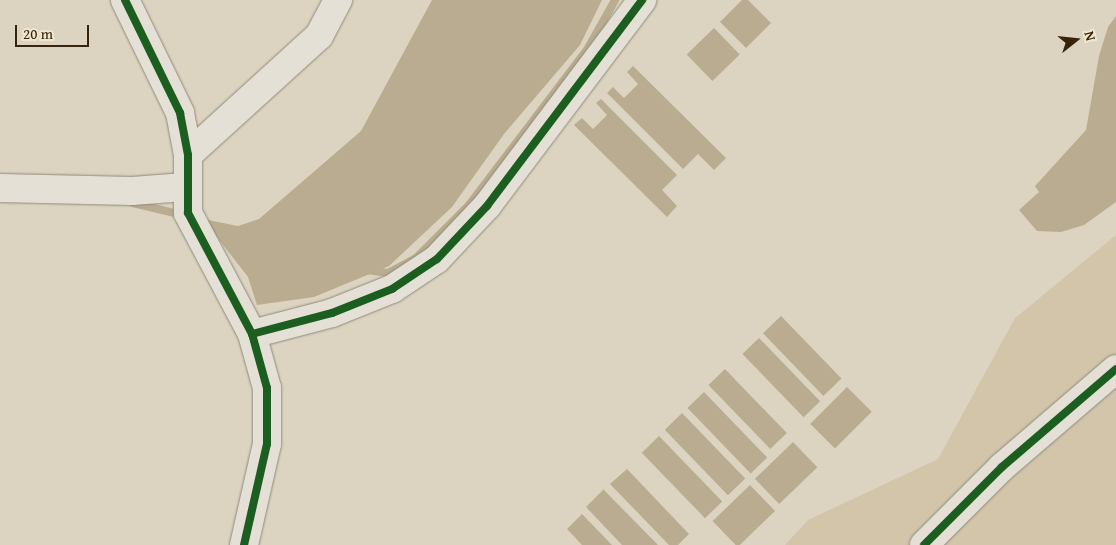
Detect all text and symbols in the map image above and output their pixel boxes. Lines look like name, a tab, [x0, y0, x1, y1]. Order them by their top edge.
scale bar	[18, 15, 91, 47]
north arrow	[1051, 15, 1101, 65]
text: 20 m	[23, 23, 53, 44]
text: N	[1080, 29, 1101, 43]

